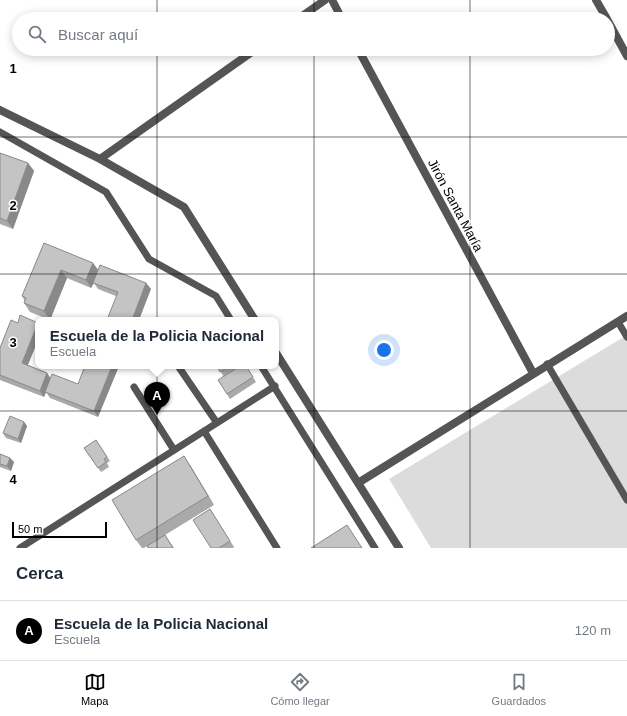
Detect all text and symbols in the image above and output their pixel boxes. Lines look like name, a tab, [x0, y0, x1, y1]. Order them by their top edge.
search box	[12, 12, 615, 56]
icon: search	[26, 23, 48, 45]
text: Buscar aquí	[58, 26, 138, 43]
text: 1	[9, 61, 17, 76]
street label: Jirón Santa María	[425, 156, 487, 255]
text: 2	[9, 198, 17, 213]
popup	[35, 317, 279, 369]
text: Escuela de la Policia Nacional	[50, 327, 264, 344]
text: 3	[9, 335, 17, 350]
your location	[374, 340, 394, 360]
text: Escuela	[50, 344, 96, 359]
pin: A	[144, 382, 170, 415]
text: 4	[9, 472, 17, 487]
scale bar	[12, 520, 107, 539]
text: 50 m	[18, 523, 42, 535]
text: Cerca	[16, 564, 63, 583]
text: Escuela de la Policia Nacional	[54, 615, 268, 632]
text: A	[24, 623, 34, 638]
text: 120 m	[575, 623, 611, 638]
text: Escuela	[54, 632, 100, 647]
tab: Mapa	[81, 671, 108, 707]
tab: Cómo llegar	[270, 671, 330, 707]
tab: Guardados	[492, 671, 546, 707]

